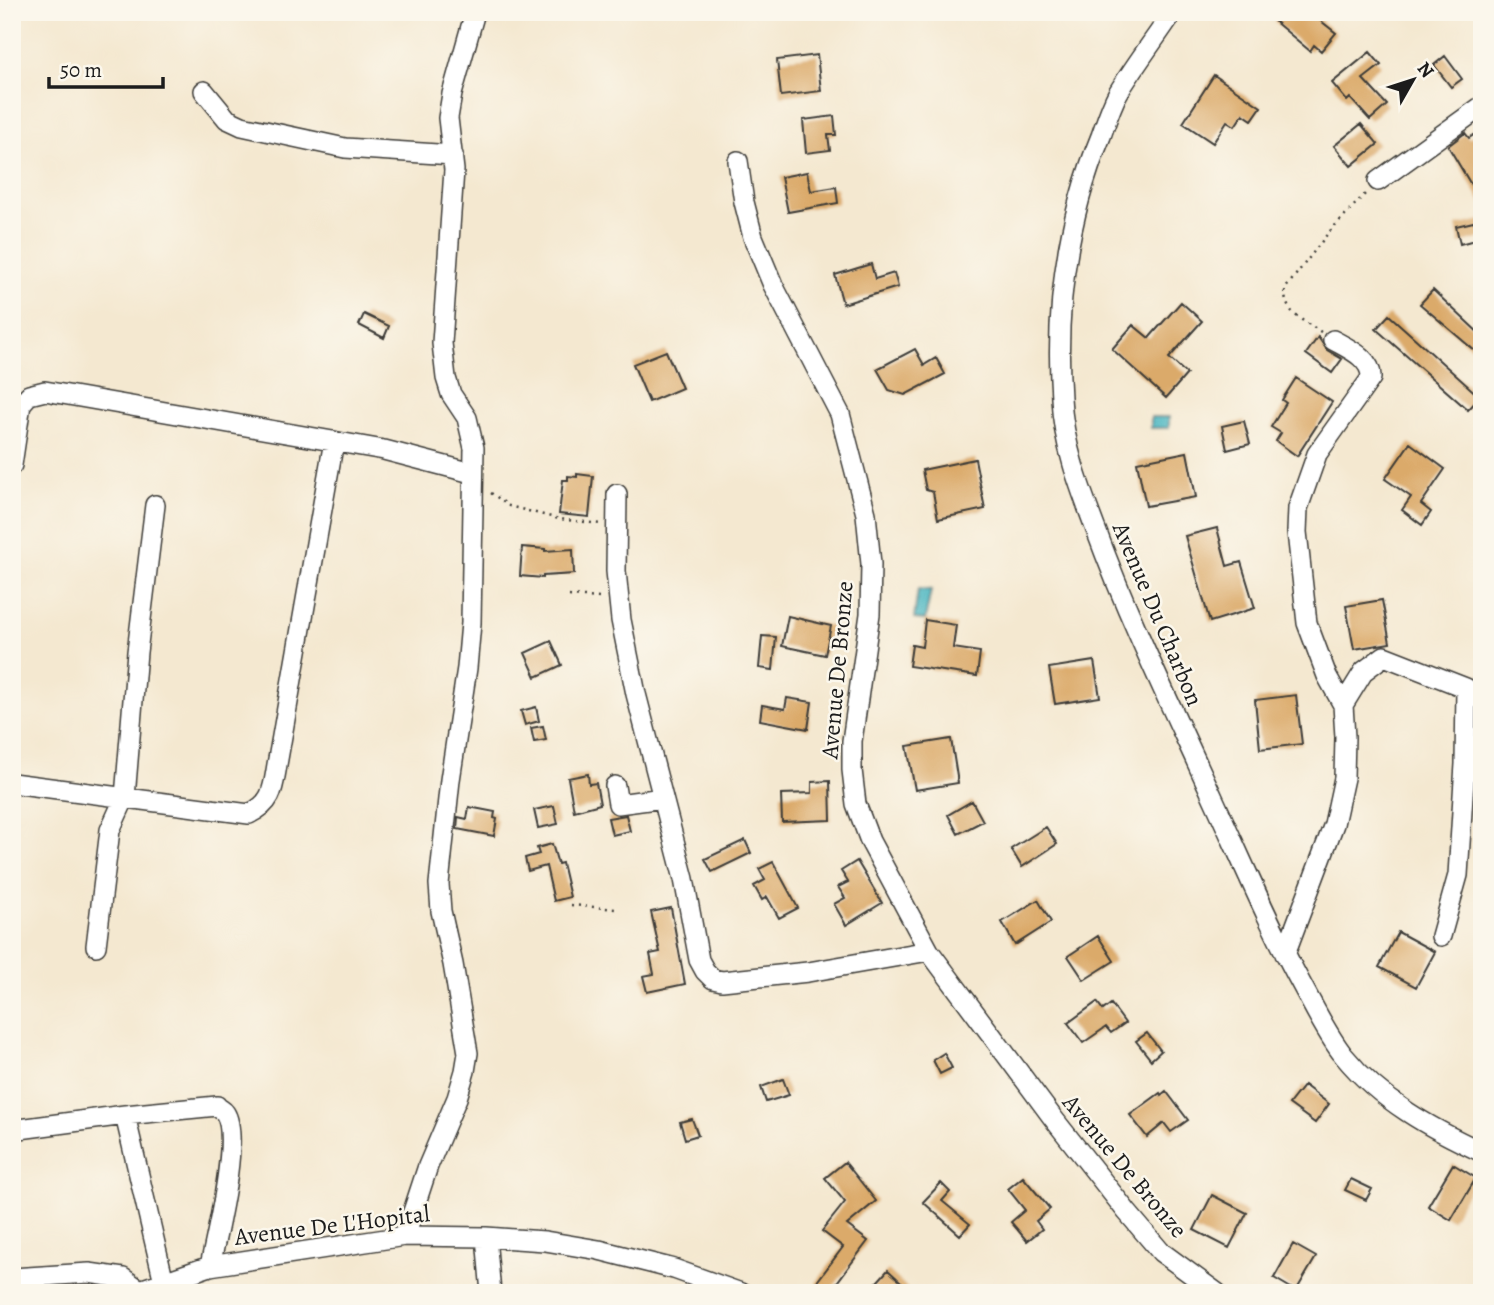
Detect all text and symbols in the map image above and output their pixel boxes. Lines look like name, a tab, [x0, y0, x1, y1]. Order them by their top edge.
scale bar	[49, 46, 163, 90]
north arrow	[1378, 46, 1448, 116]
text: 50 m	[60, 56, 102, 84]
text: N	[1411, 56, 1440, 84]
street label: Avenue Du Charbon	[1105, 516, 1211, 711]
street label: Avenue De Bronze	[813, 580, 861, 761]
street label: Avenue De Bronze	[1055, 1087, 1195, 1245]
street label: Avenue De L'Hopital	[232, 1197, 432, 1253]

